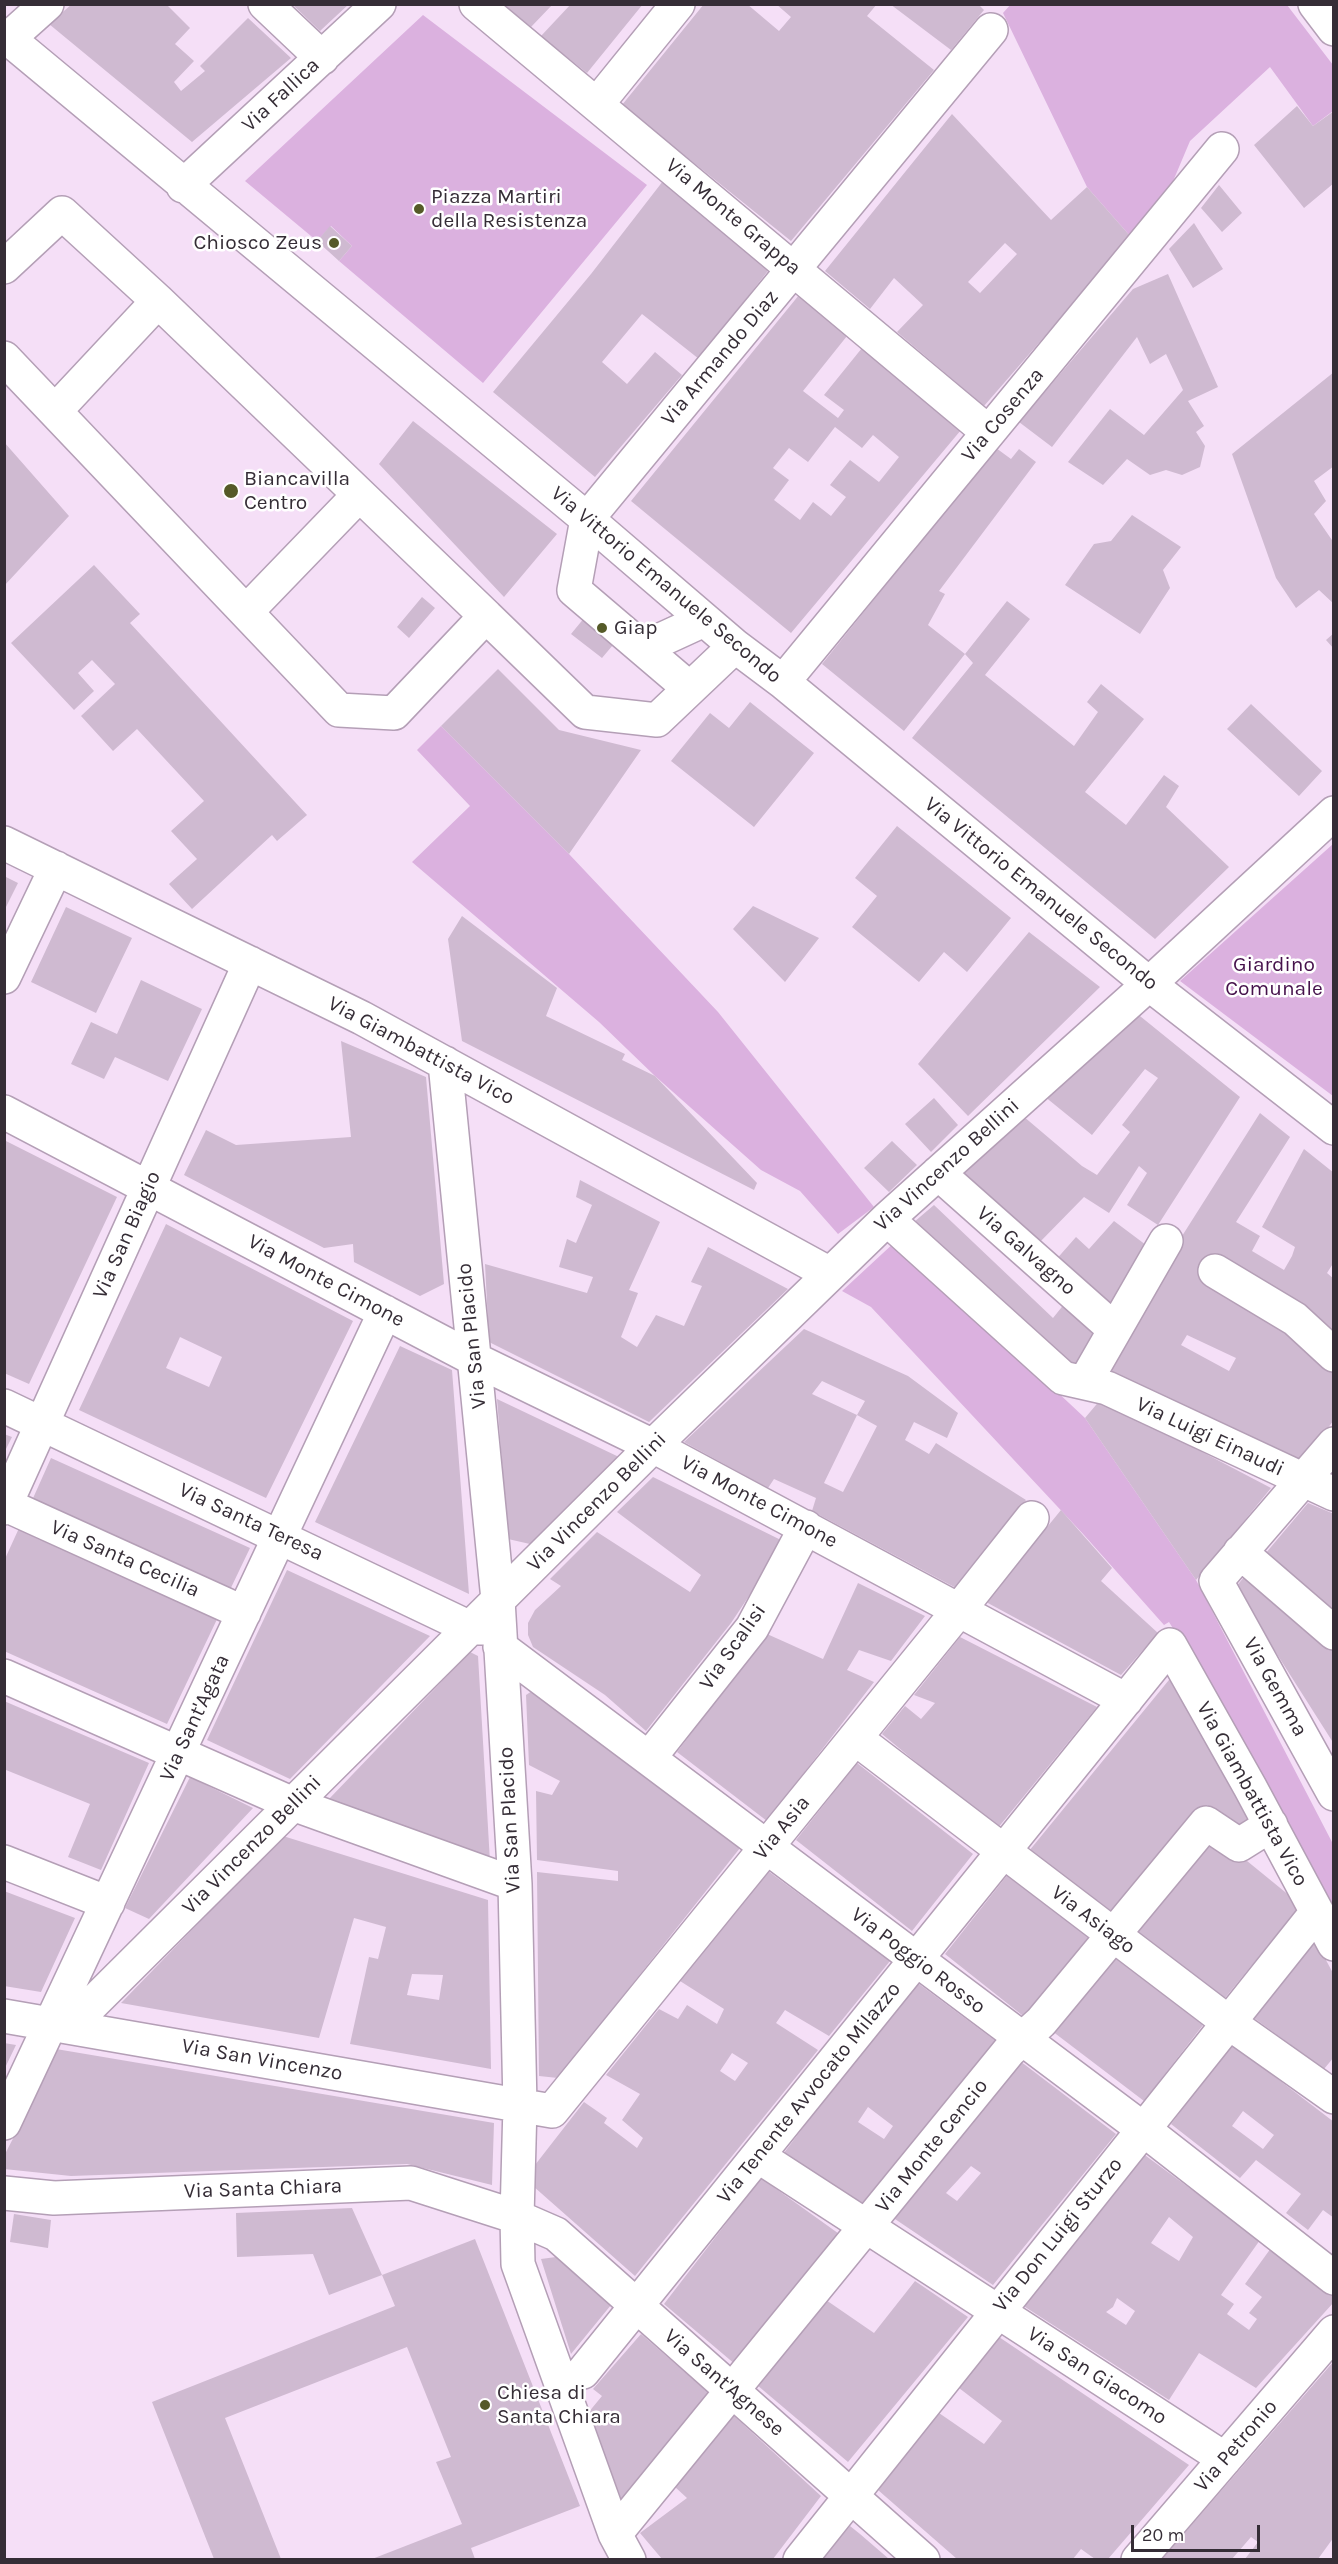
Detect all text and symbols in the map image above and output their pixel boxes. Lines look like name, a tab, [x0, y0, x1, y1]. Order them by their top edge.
street label: Via Fallica	[237, 53, 325, 137]
street label: Via Monte Grappa	[660, 153, 806, 281]
place label: Piazza Martiri della Resistenza	[431, 184, 587, 234]
marker: Piazza Martiri della Resistenza	[412, 202, 426, 216]
place label: Chiosco Zeus	[193, 230, 322, 256]
marker: Chiosco Zeus	[327, 236, 341, 250]
street label: Via Armando Diaz	[656, 285, 784, 431]
street label: Via Cosenza	[956, 363, 1050, 467]
place label: Biancavilla Centro	[244, 466, 350, 516]
street label: Via Vittorio Emanuele Secondo	[545, 481, 787, 689]
marker: Biancavilla Centro	[222, 482, 240, 500]
place label: Giap	[614, 615, 658, 641]
marker: Giap	[595, 621, 609, 635]
street label: Via Vittorio Emanuele Secondo	[919, 792, 1163, 996]
park label: Giardino Comunale	[1225, 952, 1323, 1002]
street label: Via Giambattista Vico	[323, 991, 519, 1111]
street label: Via Vincenzo Bellini	[869, 1093, 1025, 1237]
street label: Via San Biagio	[88, 1167, 166, 1303]
street label: Via Galvagno	[971, 1201, 1081, 1301]
street label: Via Monte Cimone	[243, 1229, 409, 1333]
street label: Via San Placido	[452, 1262, 492, 1410]
street label: Via Luigi Einaudi	[1132, 1392, 1288, 1482]
street label: Via Vincenzo Bellini	[522, 1427, 672, 1577]
street label: Via Monte Cimone	[676, 1450, 842, 1554]
street label: Via Santa Teresa	[175, 1477, 327, 1567]
street label: Via Santa Cecilia	[47, 1515, 203, 1603]
street label: Via Scalisi	[694, 1599, 772, 1695]
street label: Via Gemma	[1237, 1633, 1313, 1741]
street label: Via Sant'Agata	[155, 1650, 235, 1786]
street label: Via Giambattista Vico	[1191, 1697, 1313, 1891]
street label: Via San Placido	[494, 1746, 526, 1894]
street label: Via Vincenzo Bellini	[177, 1770, 327, 1920]
street label: Via Asia	[748, 1791, 816, 1865]
street label: Via Asiago	[1046, 1880, 1140, 1960]
street label: Via Poggio Rosso	[846, 1902, 990, 2020]
street label: Via Tenente Avvocato Milazzo	[712, 1977, 906, 2209]
street label: Via San Vincenzo	[180, 2033, 344, 2087]
street label: Via Monte Cencio	[870, 2074, 994, 2218]
street label: Via Don Luigi Sturzo	[988, 2153, 1128, 2317]
street label: Via Santa Chiara	[183, 2174, 343, 2204]
street label: Via San Giacomo	[1022, 2322, 1172, 2430]
street label: Via Sant'Agnese	[659, 2324, 789, 2442]
place label: Chiesa di Santa Chiara	[497, 2380, 621, 2430]
street label: Via Petronio	[1189, 2395, 1283, 2497]
marker: Chiesa di Santa Chiara	[478, 2398, 492, 2412]
scale bar	[1134, 2513, 1263, 2551]
text: 20 m	[1142, 2524, 1184, 2546]

